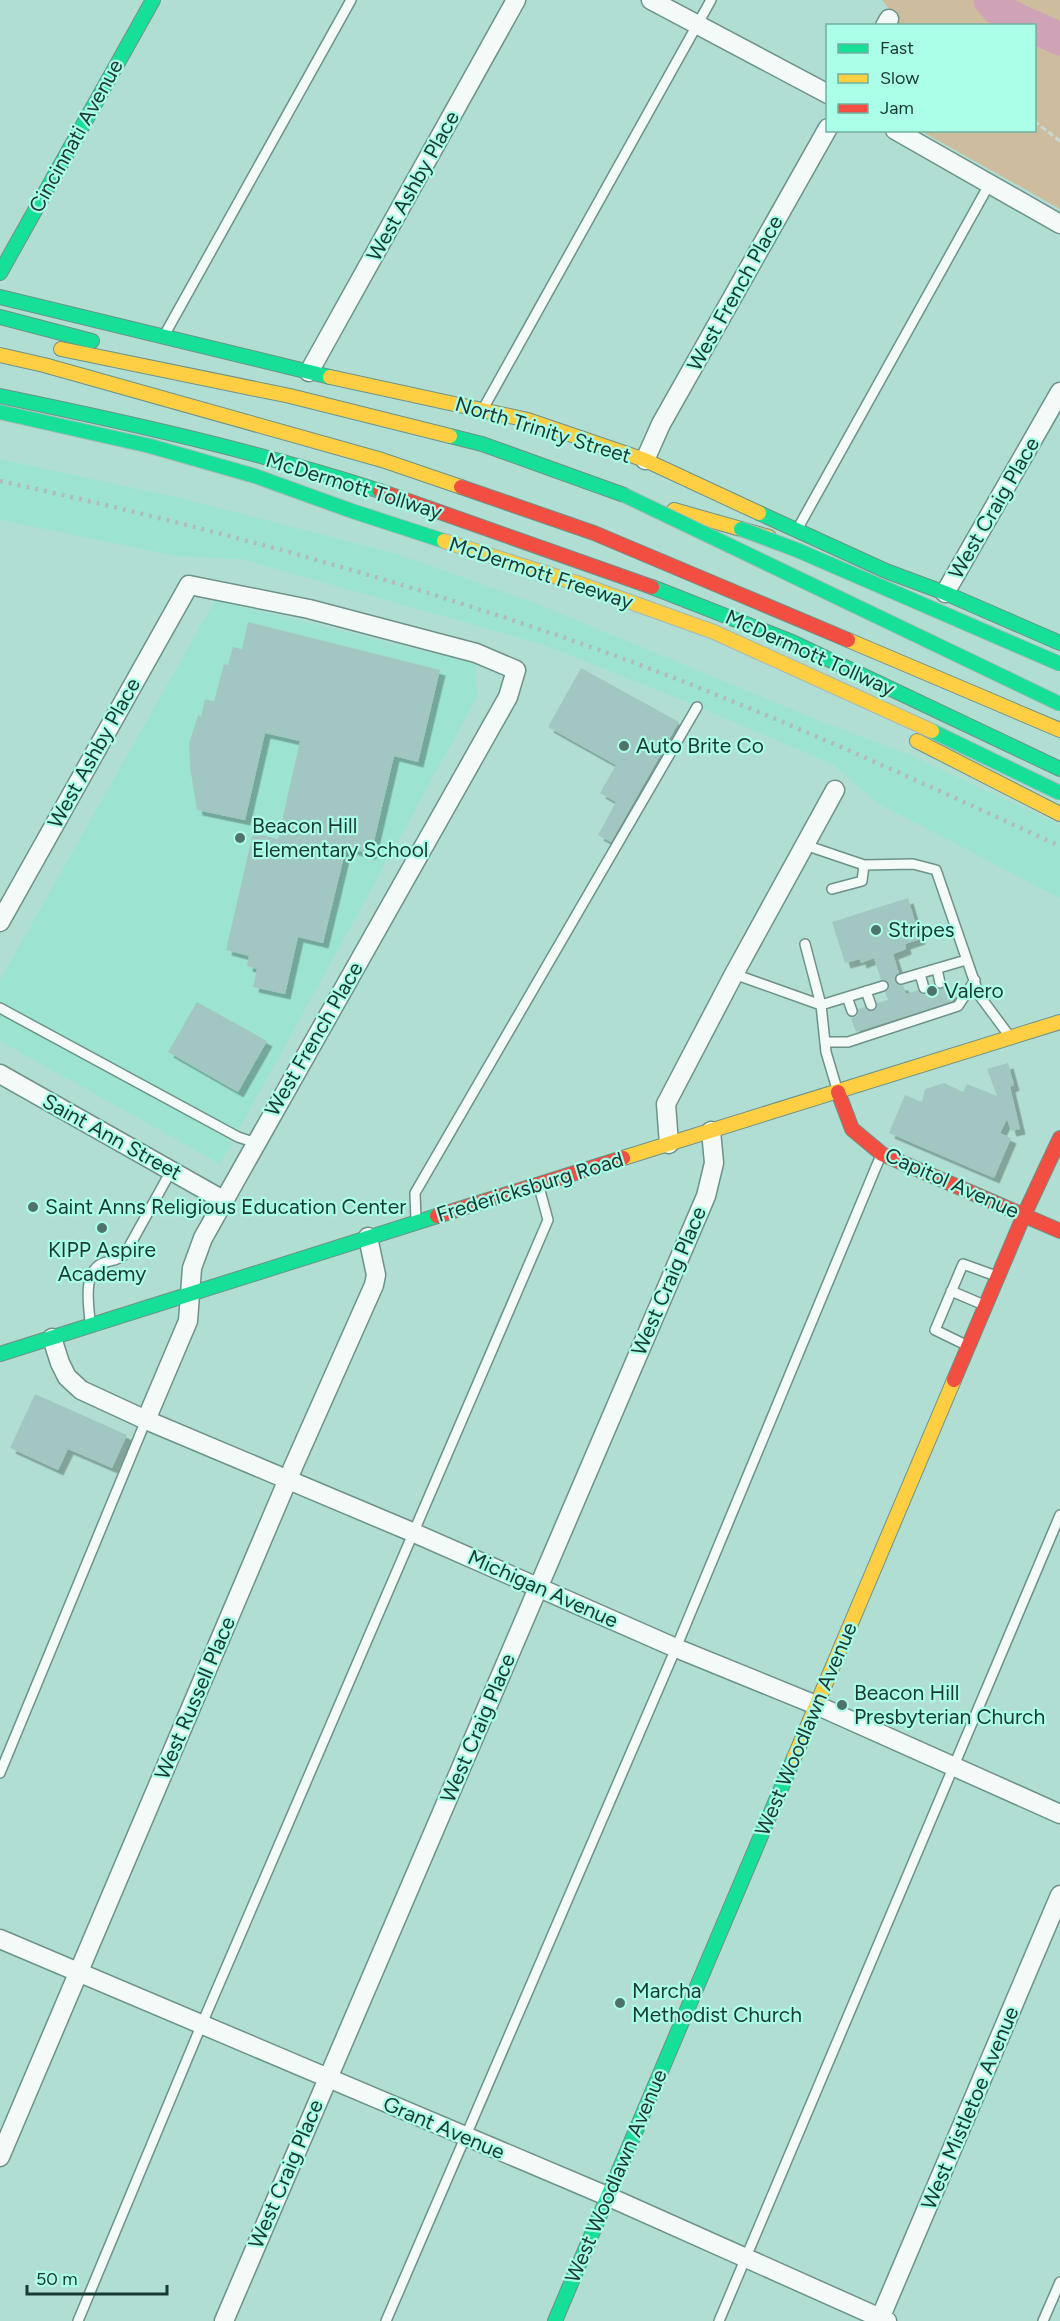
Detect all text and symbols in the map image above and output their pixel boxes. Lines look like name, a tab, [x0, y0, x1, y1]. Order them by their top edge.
legend	[826, 24, 1036, 132]
text: Fast	[880, 37, 914, 59]
street label: Cincinnati Avenue	[23, 55, 128, 217]
text: Slow	[880, 67, 919, 89]
text: Jam	[880, 97, 914, 119]
street label: West Ashby Place	[361, 106, 464, 265]
street label: West French Place	[682, 211, 788, 375]
street label: North Trinity Street	[452, 391, 634, 468]
street label: West Craig Place	[943, 433, 1044, 583]
street label: McDermott Tollway	[263, 447, 445, 524]
street label: McDermott Freeway	[446, 531, 636, 614]
street label: McDermott Tollway	[722, 604, 899, 701]
street label: West Ashby Place	[42, 673, 145, 832]
place label: Auto Brite Co	[636, 733, 764, 758]
marker: Auto Brite Co	[617, 739, 631, 753]
place label: Beacon Hill Elementary School	[252, 813, 428, 862]
marker: Beacon Hill Elementary School	[233, 831, 247, 845]
place label: Stripes	[888, 917, 954, 942]
marker: Stripes	[869, 923, 883, 937]
street label: West French Place	[259, 957, 368, 1120]
place label: Valero	[944, 978, 1004, 1003]
marker: Valero	[925, 984, 939, 998]
street label: Saint Ann Street	[38, 1088, 186, 1185]
street label: Capitol Avenue	[881, 1142, 1023, 1223]
street label: Fredericksburg Road	[434, 1146, 626, 1227]
place label: Saint Anns Religious Education Center	[45, 1194, 406, 1219]
marker: Saint Anns Religious Education Center	[26, 1200, 40, 1214]
street label: West Craig Place	[626, 1203, 711, 1359]
marker: KIPP Aspire Academy	[95, 1221, 109, 1235]
place label: KIPP Aspire Academy	[48, 1237, 156, 1286]
street label: Michigan Avenue	[464, 1544, 622, 1633]
street label: West Russell Place	[149, 1613, 240, 1783]
street label: West Woodlawn Avenue	[749, 1618, 862, 1839]
street label: West Craig Place	[435, 1650, 520, 1806]
place label: Beacon Hill Presbyterian Church	[854, 1680, 1045, 1729]
marker: Beacon Hill Presbyterian Church	[835, 1698, 849, 1712]
place label: Marcha Methodist Church	[632, 1978, 802, 2027]
marker: Marcha Methodist Church	[613, 1996, 627, 2010]
street label: West Mistletoe Avenue	[915, 2003, 1024, 2213]
street label: West Woodlawn Avenue	[559, 2065, 672, 2286]
street label: Grant Avenue	[380, 2091, 509, 2164]
street label: West Craig Place	[243, 2096, 328, 2252]
scale bar	[27, 2258, 166, 2296]
text: 50 m	[36, 2268, 78, 2290]

